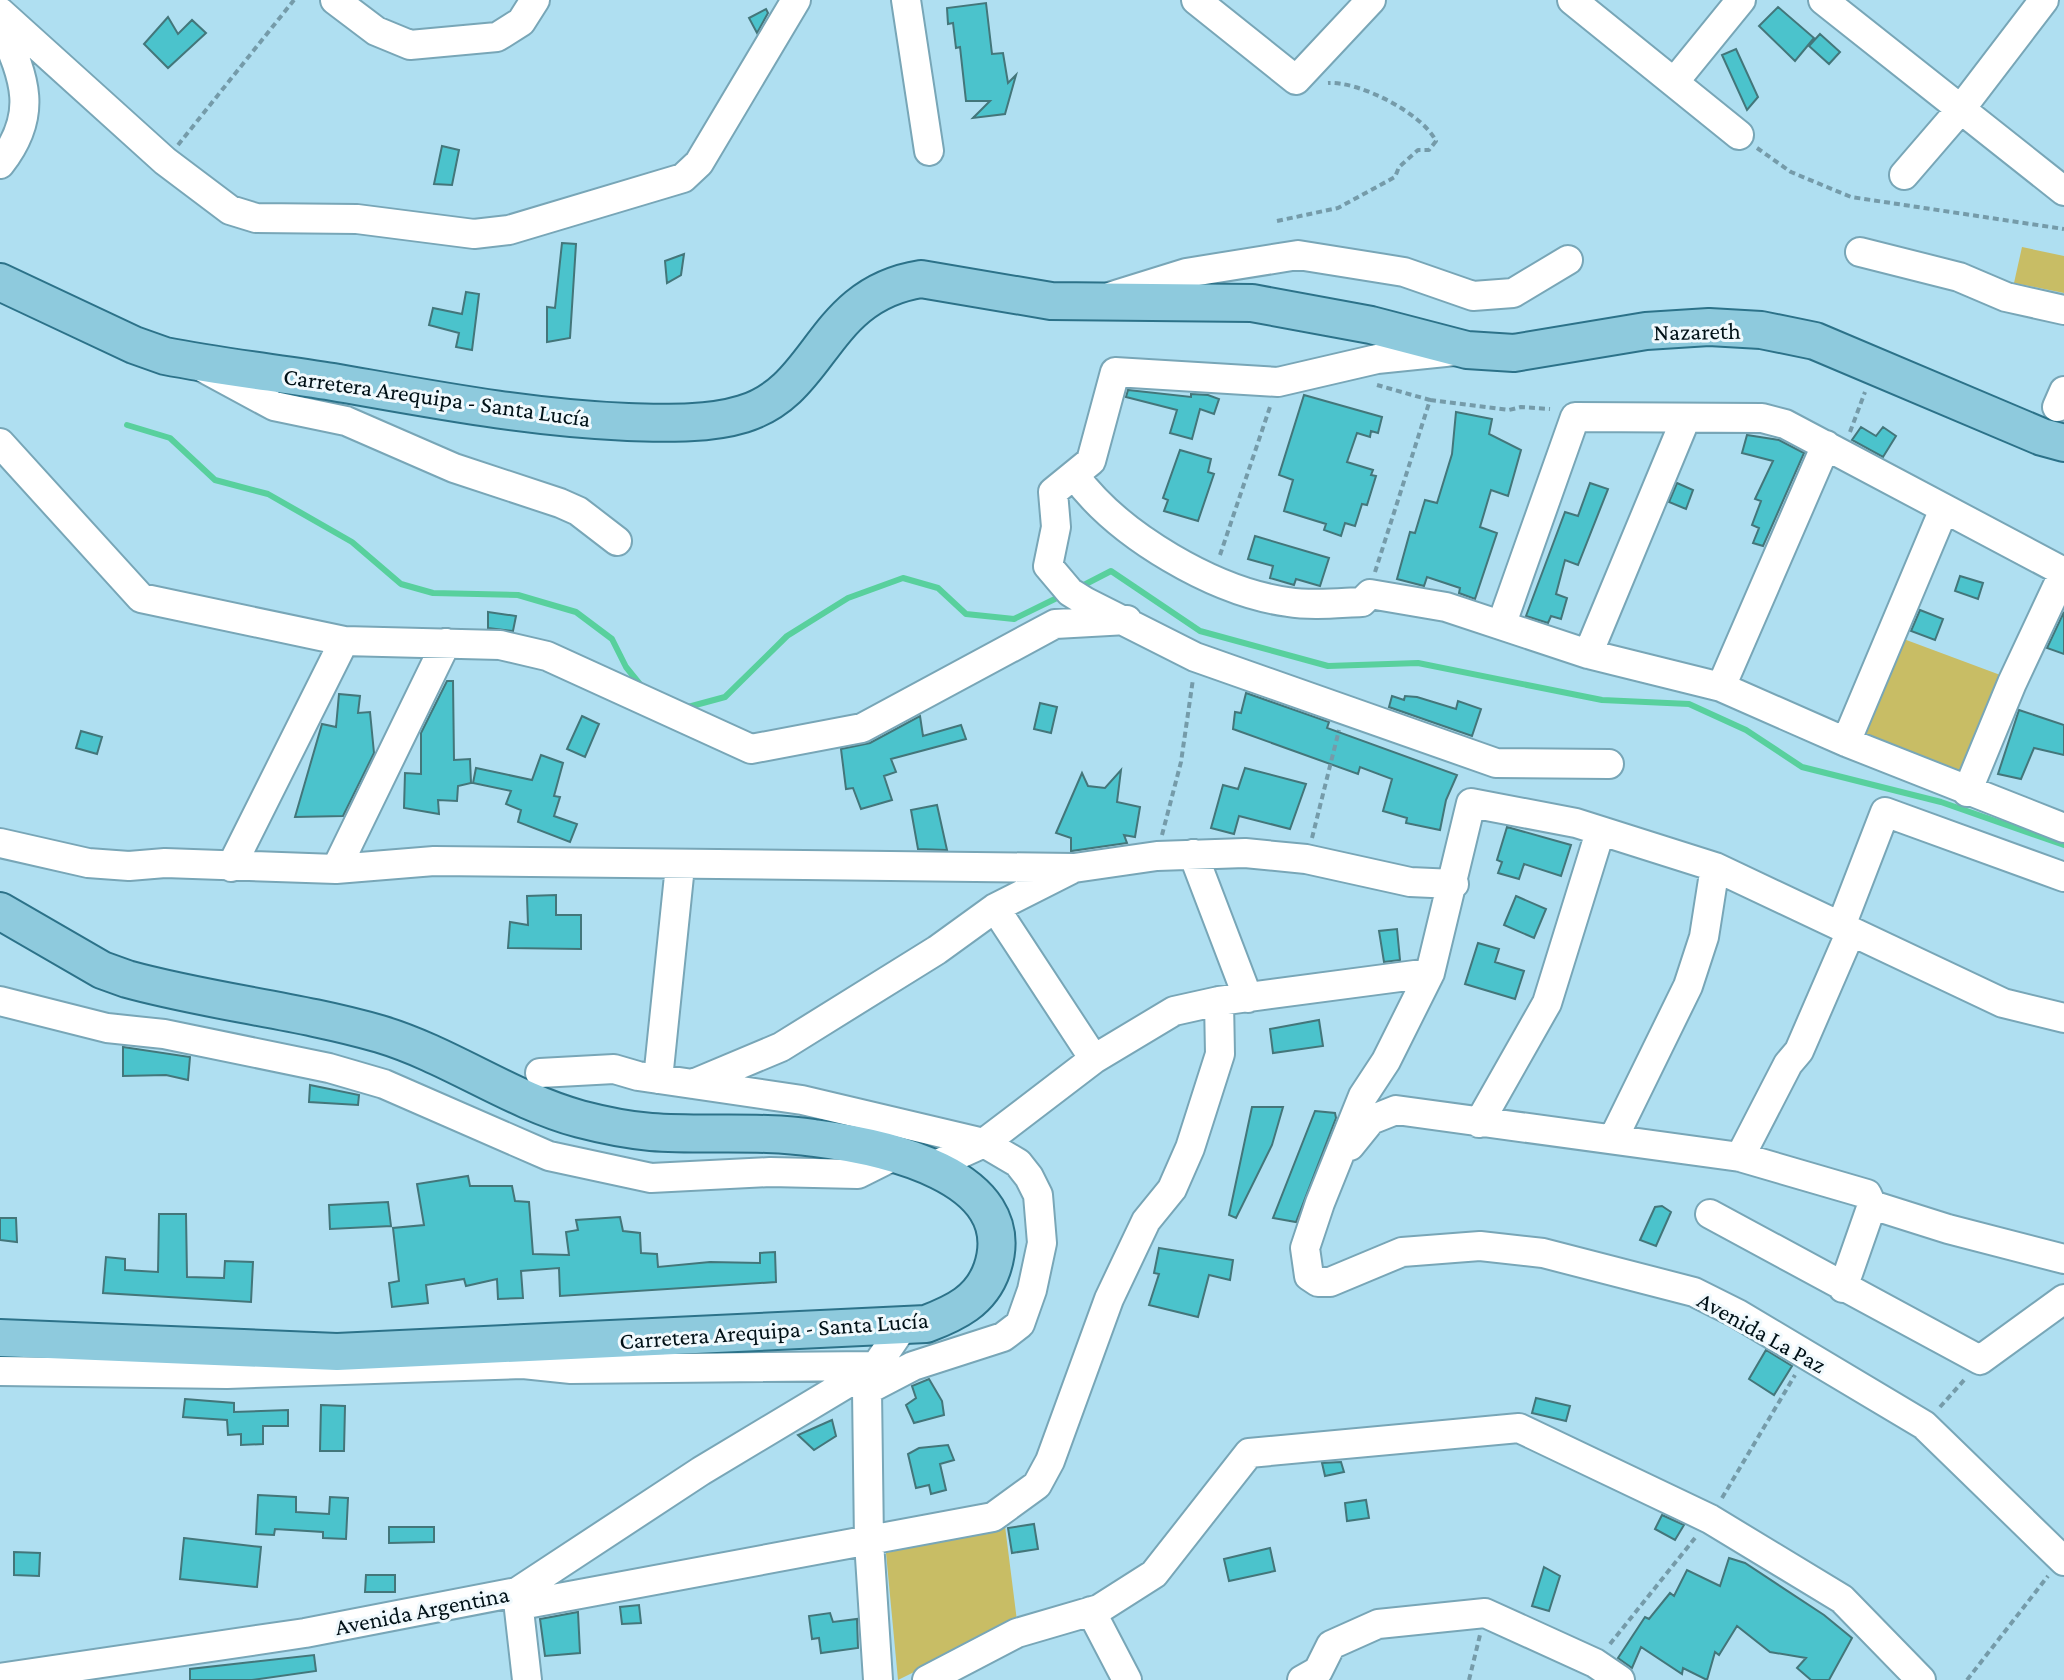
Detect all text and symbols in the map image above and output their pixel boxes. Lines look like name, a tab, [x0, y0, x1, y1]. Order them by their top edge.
street label: Nazareth	[1653, 317, 1741, 345]
street label: Carretera Arequipa - Santa Lucía	[282, 362, 592, 432]
street label: Avenida La Paz	[1693, 1286, 1831, 1378]
street label: Carretera Arequipa - Santa Lucía	[619, 1306, 929, 1354]
street label: Avenida Argentina	[333, 1580, 511, 1640]

